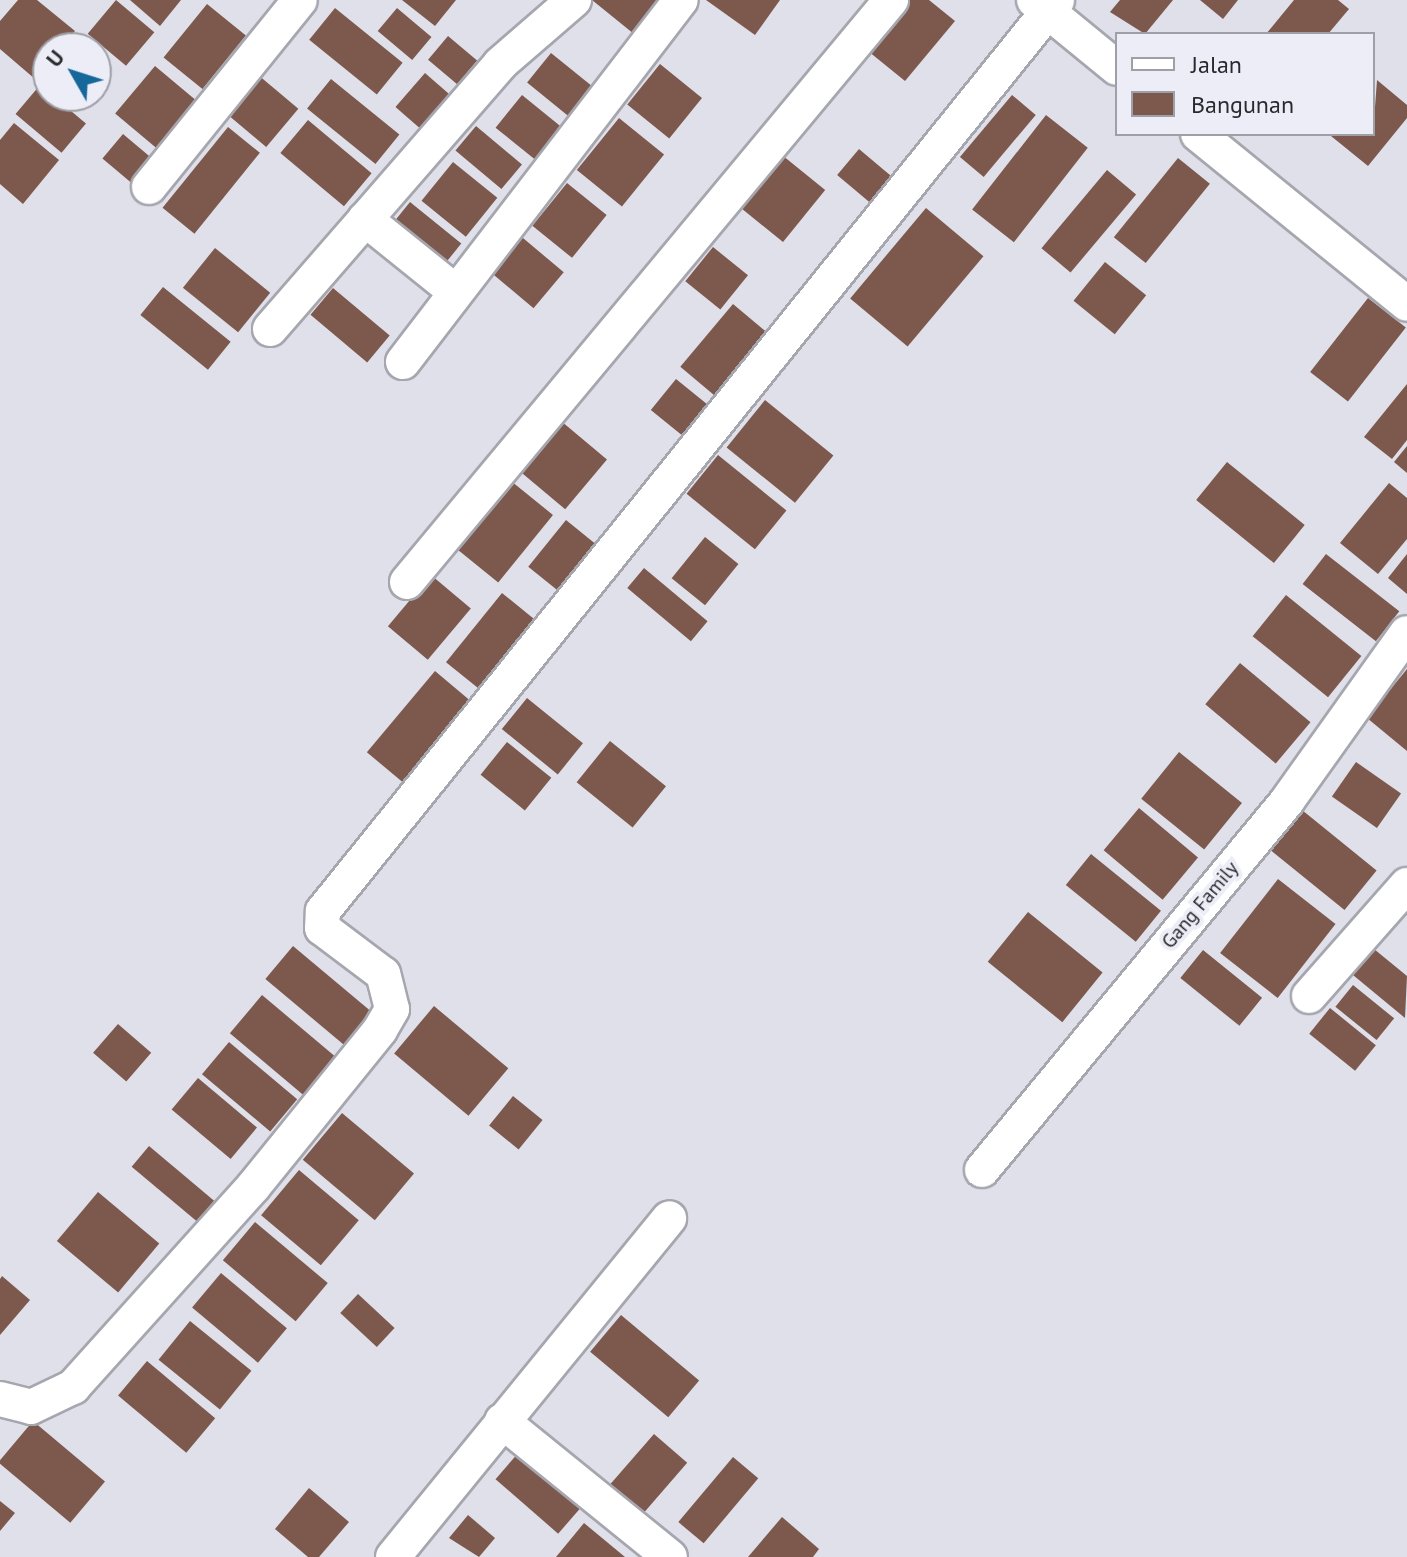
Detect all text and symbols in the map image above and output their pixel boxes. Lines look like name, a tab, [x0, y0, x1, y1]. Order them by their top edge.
north arrow	[32, 32, 112, 112]
legend	[1115, 32, 1375, 136]
text: U	[40, 44, 70, 72]
text: Jalan	[1191, 49, 1242, 80]
text: Bangunan	[1191, 89, 1294, 120]
street label: Gang Family	[1157, 857, 1243, 953]

